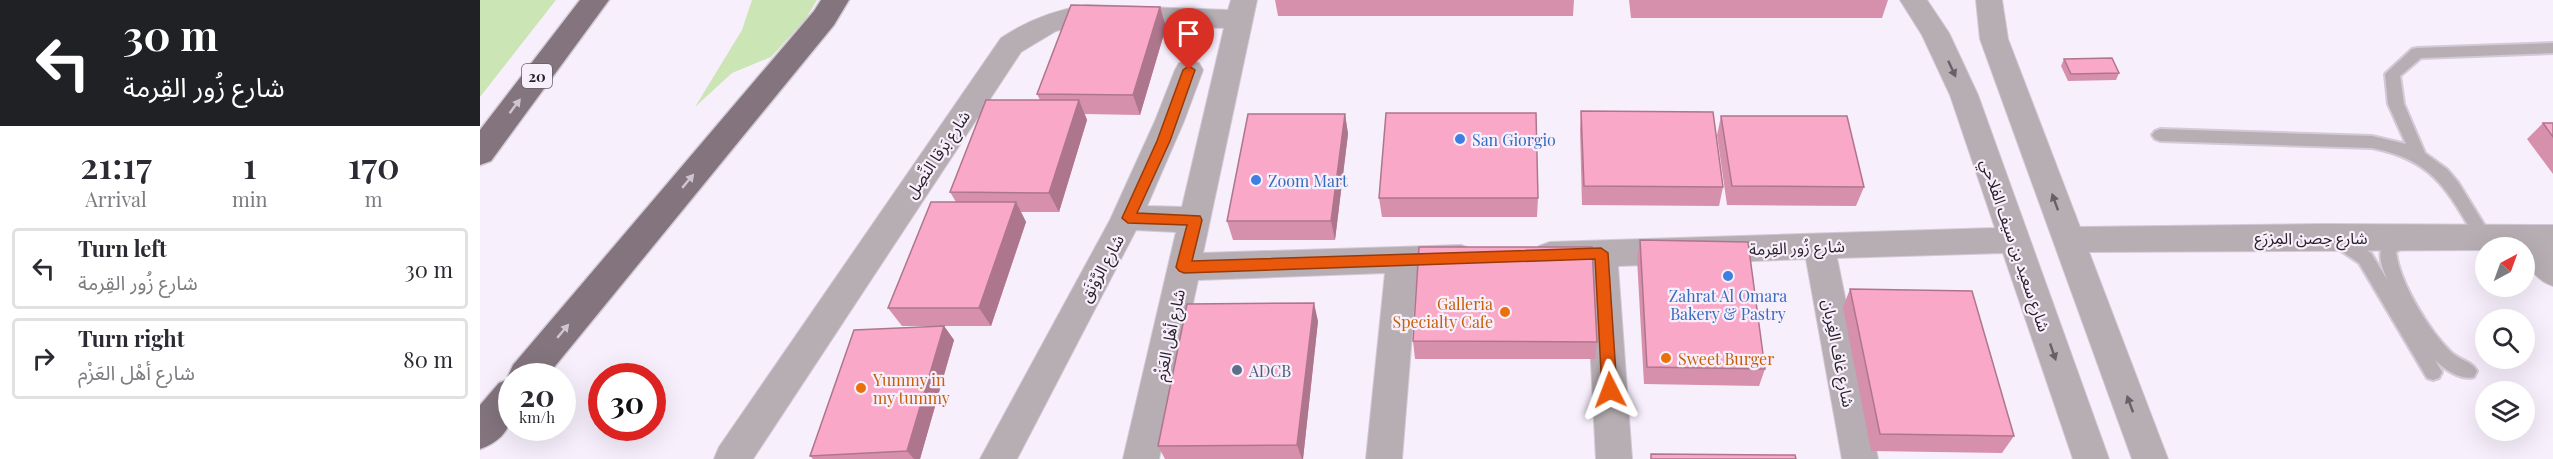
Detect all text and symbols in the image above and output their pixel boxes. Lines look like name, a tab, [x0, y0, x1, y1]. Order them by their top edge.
text: 30 m	[123, 6, 218, 62]
pin	[1163, 8, 1214, 70]
icon: arrive	[1172, 17, 1205, 50]
icon: left	[24, 24, 102, 102]
one-way arrow	[1947, 61, 1956, 78]
road number: 20	[522, 64, 552, 88]
text: شارع زُور القِرمة	[123, 68, 285, 104]
one-way arrow	[509, 98, 522, 114]
street label: شارع بَرقا النِّصِل	[900, 106, 977, 204]
place label: San Giorgio	[1472, 129, 1556, 150]
marker: San Giorgio	[1453, 132, 1467, 146]
text: 21:17	[80, 140, 152, 188]
text: 1	[243, 140, 257, 188]
text: 170	[348, 140, 400, 188]
street label: شارع سعيد بن سيف الفلاحي	[1974, 156, 2055, 335]
place label: Zoom Mart	[1268, 170, 1348, 191]
one-way arrow	[681, 173, 694, 189]
marker: Zoom Mart	[1249, 173, 1263, 187]
text: Arrival	[85, 185, 147, 212]
text: min	[232, 185, 267, 212]
text: m	[365, 185, 383, 212]
one-way arrow	[2049, 192, 2059, 210]
street label: شارع حِصن المِزرَع	[2255, 227, 2367, 251]
street label: شارع الرَّوْنَق	[1074, 231, 1131, 307]
text: Turn left	[78, 233, 167, 263]
street label: شارع زُور القِرمة	[1749, 235, 1845, 262]
north arrow	[2475, 237, 2535, 297]
map controls	[2475, 237, 2535, 441]
icon: left	[27, 252, 60, 285]
text: 30 m	[405, 254, 453, 284]
text: شارع زُور القِرمة	[78, 268, 198, 295]
marker: Zahrat Al Omara Bakery & Pastry	[1721, 269, 1735, 283]
place label: Zahrat Al Omara Bakery & Pastry	[1669, 285, 1787, 324]
street label: شارع أهْل العَزْم	[1149, 287, 1192, 384]
place label: Galleria Specialty Cafe	[1393, 293, 1493, 332]
street label: شارع غاف الغِربان	[1815, 297, 1860, 409]
marker: Galleria Specialty Cafe	[1498, 305, 1512, 319]
button: search	[2475, 309, 2535, 369]
text: Turn right	[78, 323, 184, 353]
one-way arrow	[557, 323, 570, 339]
icon: right	[27, 342, 60, 375]
one-way arrow	[2049, 343, 2059, 361]
text: 80 m	[403, 344, 453, 374]
place label: Sweet Burger	[1678, 348, 1774, 369]
marker: Sweet Burger	[1659, 351, 1673, 365]
text: شارع أهْل العَزْم	[78, 358, 195, 385]
position arrow	[1578, 358, 1642, 422]
place label: ADCB	[1248, 360, 1291, 381]
speed limit sign: 30	[588, 363, 666, 441]
marker: ADCB	[1230, 363, 1244, 377]
place label: Yummy in my tummy	[872, 369, 950, 408]
text: 20	[519, 375, 555, 415]
marker: Yummy in my tummy	[854, 381, 868, 395]
button: layers	[2475, 381, 2535, 441]
one-way arrow	[2124, 395, 2134, 413]
text: km/h	[519, 407, 555, 427]

